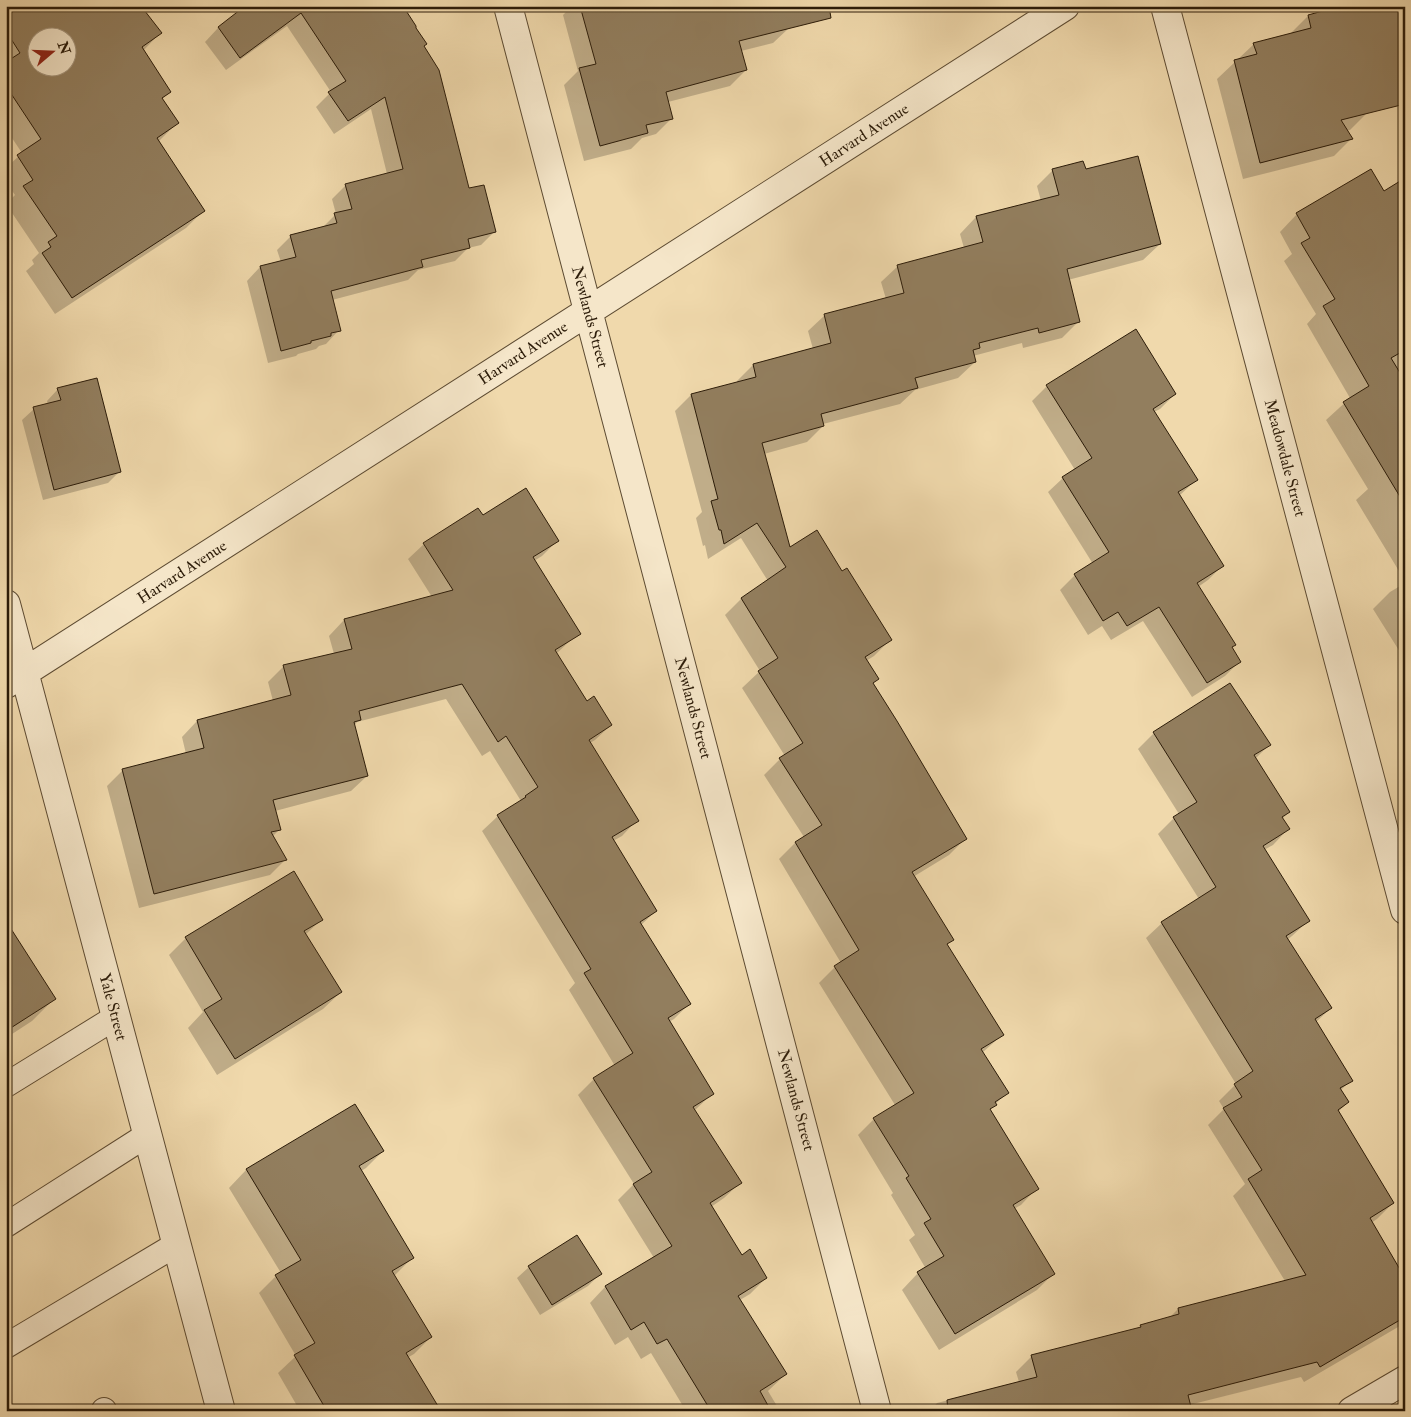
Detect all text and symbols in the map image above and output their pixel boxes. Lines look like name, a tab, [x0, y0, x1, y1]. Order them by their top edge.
north arrow	[28, 28, 78, 78]
text: N	[53, 38, 74, 57]
street label: Harvard Avenue	[816, 98, 913, 171]
street label: Newlands Street	[567, 264, 613, 370]
street label: Harvard Avenue	[475, 316, 572, 389]
street label: Meadowdale Street	[1260, 397, 1310, 519]
street label: Harvard Avenue	[134, 535, 231, 608]
street label: Newlands Street	[670, 655, 716, 761]
street label: Yale Street	[94, 971, 132, 1043]
street label: Newlands Street	[773, 1047, 819, 1153]

